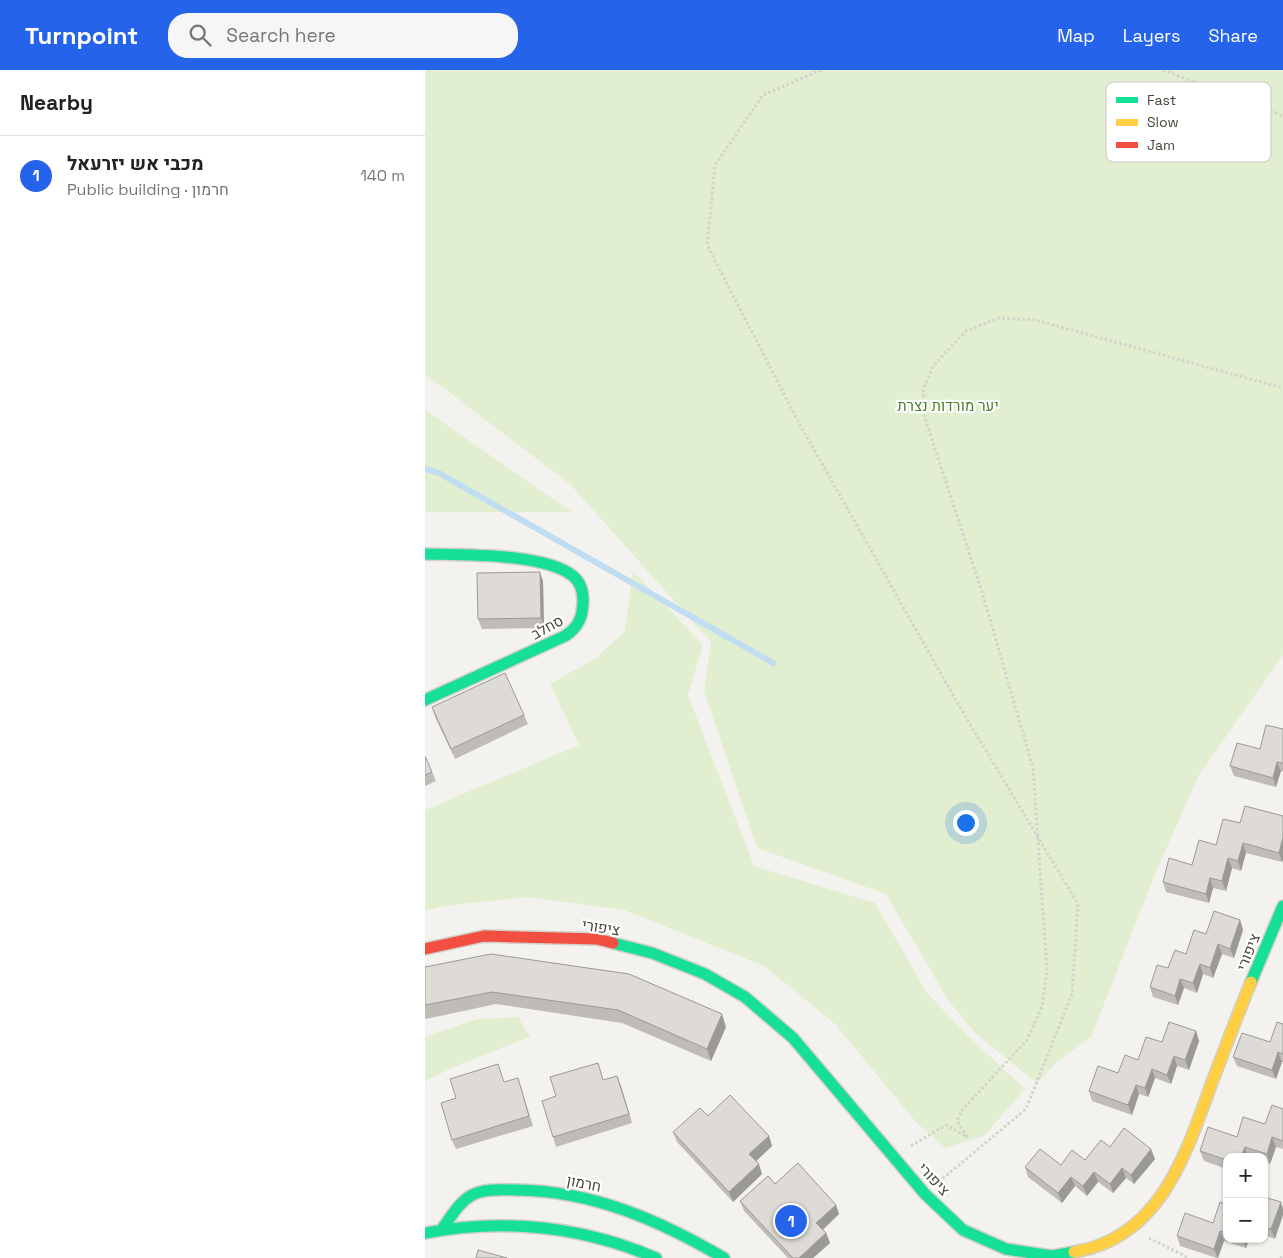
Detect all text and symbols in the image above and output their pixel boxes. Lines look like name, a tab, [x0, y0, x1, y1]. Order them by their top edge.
search box	[168, 13, 518, 58]
text: Turnpoint	[25, 20, 138, 51]
icon: search	[186, 21, 214, 49]
text: Search here	[226, 23, 336, 48]
text: Map	[1057, 24, 1095, 47]
text: Layers	[1123, 24, 1180, 47]
text: Share	[1208, 24, 1258, 47]
legend	[1106, 82, 1271, 162]
text: Nearby	[20, 89, 93, 116]
text: Fast	[1147, 91, 1176, 109]
text: Slow	[1147, 113, 1179, 131]
text: Jam	[1147, 136, 1175, 154]
text: מכבי אש יזרעאל	[67, 151, 204, 176]
text: 1	[32, 165, 40, 186]
text: 140 m	[360, 165, 405, 186]
text: Public building · חרמון	[67, 179, 229, 200]
park label: יער מורדות נצרת	[897, 396, 999, 415]
street label: סחלב	[527, 610, 567, 644]
your location	[953, 810, 979, 836]
street label: ציפורי	[581, 915, 621, 939]
street label: ציפורי	[1232, 931, 1264, 973]
map controls	[1223, 1153, 1268, 1243]
button: +	[1223, 1153, 1268, 1198]
street label: ציפורי	[914, 1158, 954, 1200]
street label: חרמון	[565, 1170, 603, 1196]
button: −	[1223, 1198, 1268, 1243]
pin: 1	[775, 1202, 807, 1240]

